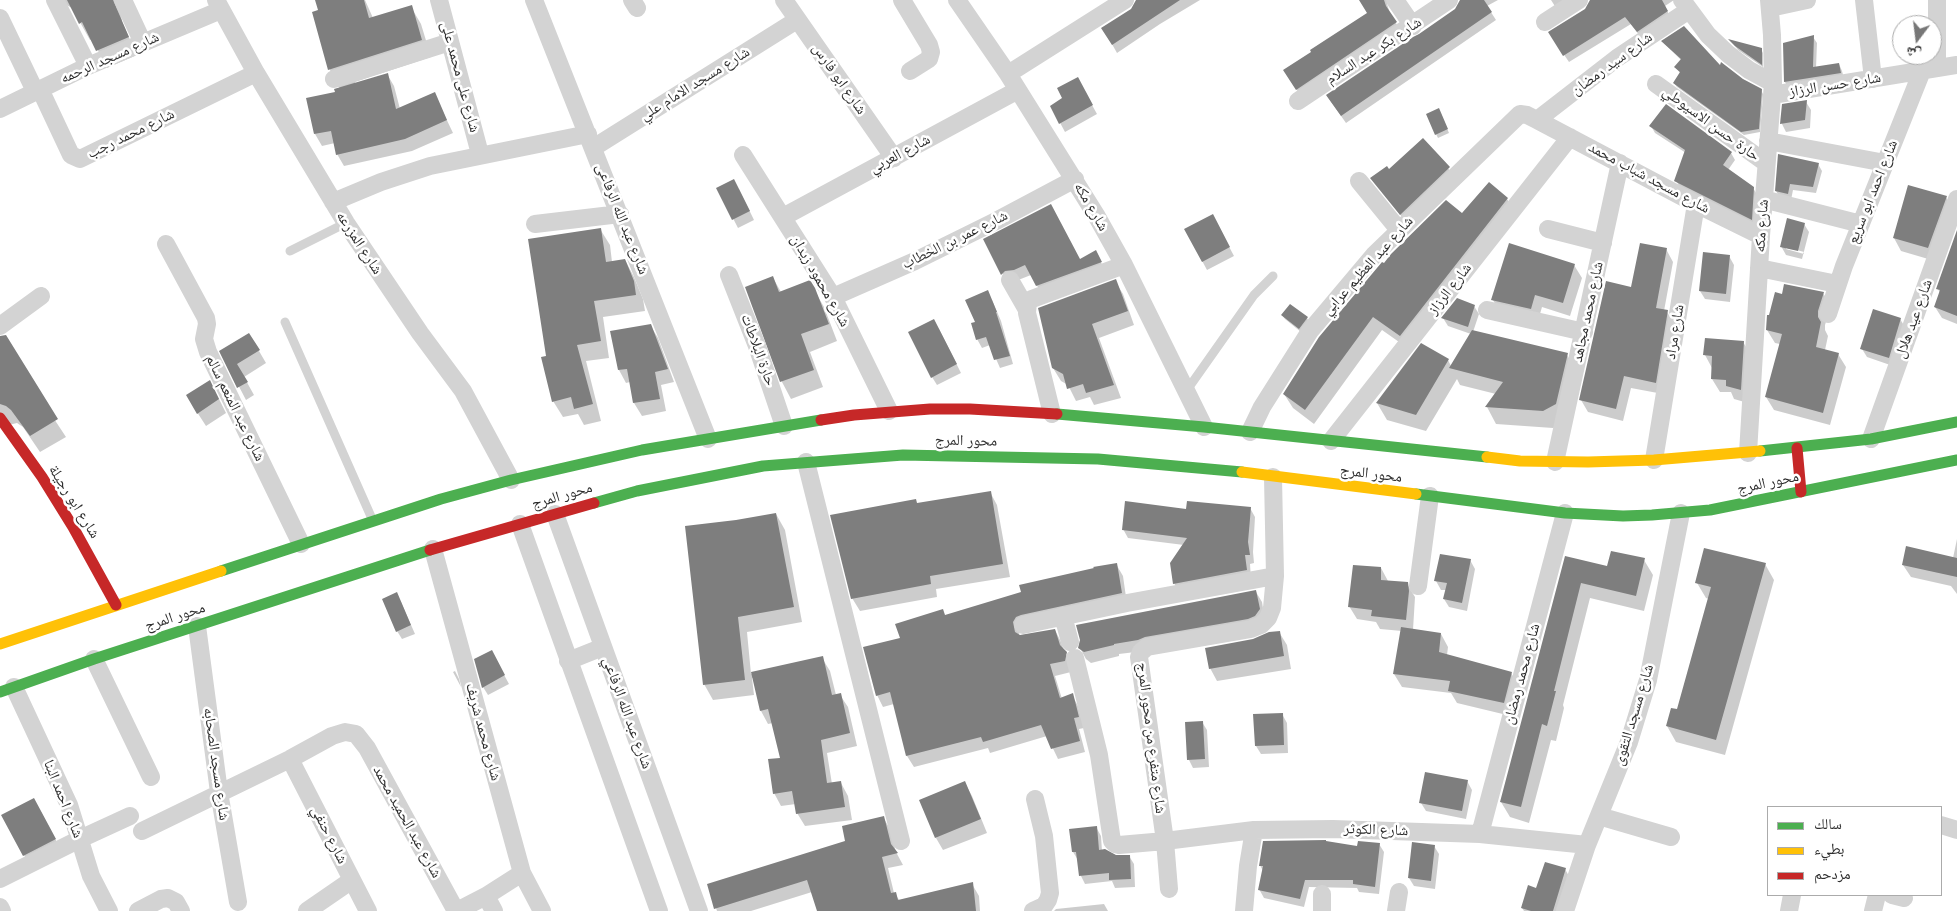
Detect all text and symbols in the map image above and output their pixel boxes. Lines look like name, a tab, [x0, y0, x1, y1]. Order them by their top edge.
street label: شارع بكر عبد السلام	[1323, 13, 1425, 89]
north arrow	[1892, 15, 1942, 65]
street label: شارع على محمد على	[437, 19, 483, 135]
street label: شارع مسجد الرحمه	[58, 28, 162, 88]
street label: شارع سيد رمضان	[1568, 28, 1656, 100]
street label: شارع ابو فارس	[808, 40, 870, 118]
street label: شارع مسجد الامام علي	[637, 43, 753, 125]
text: ش	[1904, 44, 1923, 63]
street label: شارع حسن الرزاز	[1788, 69, 1882, 101]
street label: حارة حسن الاسيوطي	[1659, 83, 1763, 165]
street label: شارع محمد رجب	[85, 105, 177, 163]
street label: شارع العربي	[867, 131, 933, 177]
street label: شارع احمد ابو سريع	[1844, 137, 1902, 247]
street label: شارع مسجد شباب محمد	[1585, 138, 1713, 218]
street label: شارع عبد الله الرفاعى	[592, 161, 652, 277]
street label: شارع مكه	[1070, 179, 1112, 235]
street label: شارع مكه	[1751, 199, 1773, 253]
street label: شارع عمر بن الخطاب	[899, 207, 1011, 273]
street label: شارع المزرعه	[332, 208, 386, 278]
street label: شارع عبد العظيم عرابي	[1319, 213, 1417, 319]
street label: شارع محمود زيدان	[786, 232, 854, 330]
street label: شارع الرزاز	[1424, 260, 1476, 318]
street label: شارع محمد مجاهد	[1569, 260, 1607, 364]
street label: شارع عيد هلال	[1891, 277, 1937, 361]
street label: شارع مراد	[1662, 303, 1688, 361]
street label: حارة البلاطات	[737, 312, 779, 388]
street label: شارع عبد المنعم سالم	[201, 352, 269, 464]
street label: محور المرج	[935, 431, 997, 451]
street label: محور المرج	[1339, 461, 1403, 487]
street label: شارع ابو رجيلة	[44, 462, 104, 542]
street label: محور المرج	[1736, 468, 1800, 498]
street label: محور المرج	[530, 479, 594, 513]
street label: محور المرج	[143, 599, 207, 635]
street label: شارع محمد رمضان	[1500, 622, 1544, 726]
street label: شارع عبد الله الرفاعي	[598, 654, 656, 772]
street label: شارع متفرع من محور المرج	[1133, 661, 1169, 815]
street label: شارع مسجد التقوى	[1610, 662, 1658, 768]
street label: شارع محمد شريف	[461, 681, 505, 783]
street label: شارع مسجد الصحابه	[199, 706, 233, 822]
street label: شارع احمد البنا	[39, 757, 87, 841]
street label: شارع عبد الحميد محمد	[369, 763, 445, 881]
street label: شارع حنفي	[307, 803, 351, 867]
legend	[1767, 806, 1942, 896]
text: سالك	[1814, 815, 1842, 832]
street label: شارع الكوثر	[1343, 820, 1409, 840]
text: بطيء	[1814, 840, 1844, 857]
text: مزدحم	[1814, 865, 1851, 882]

